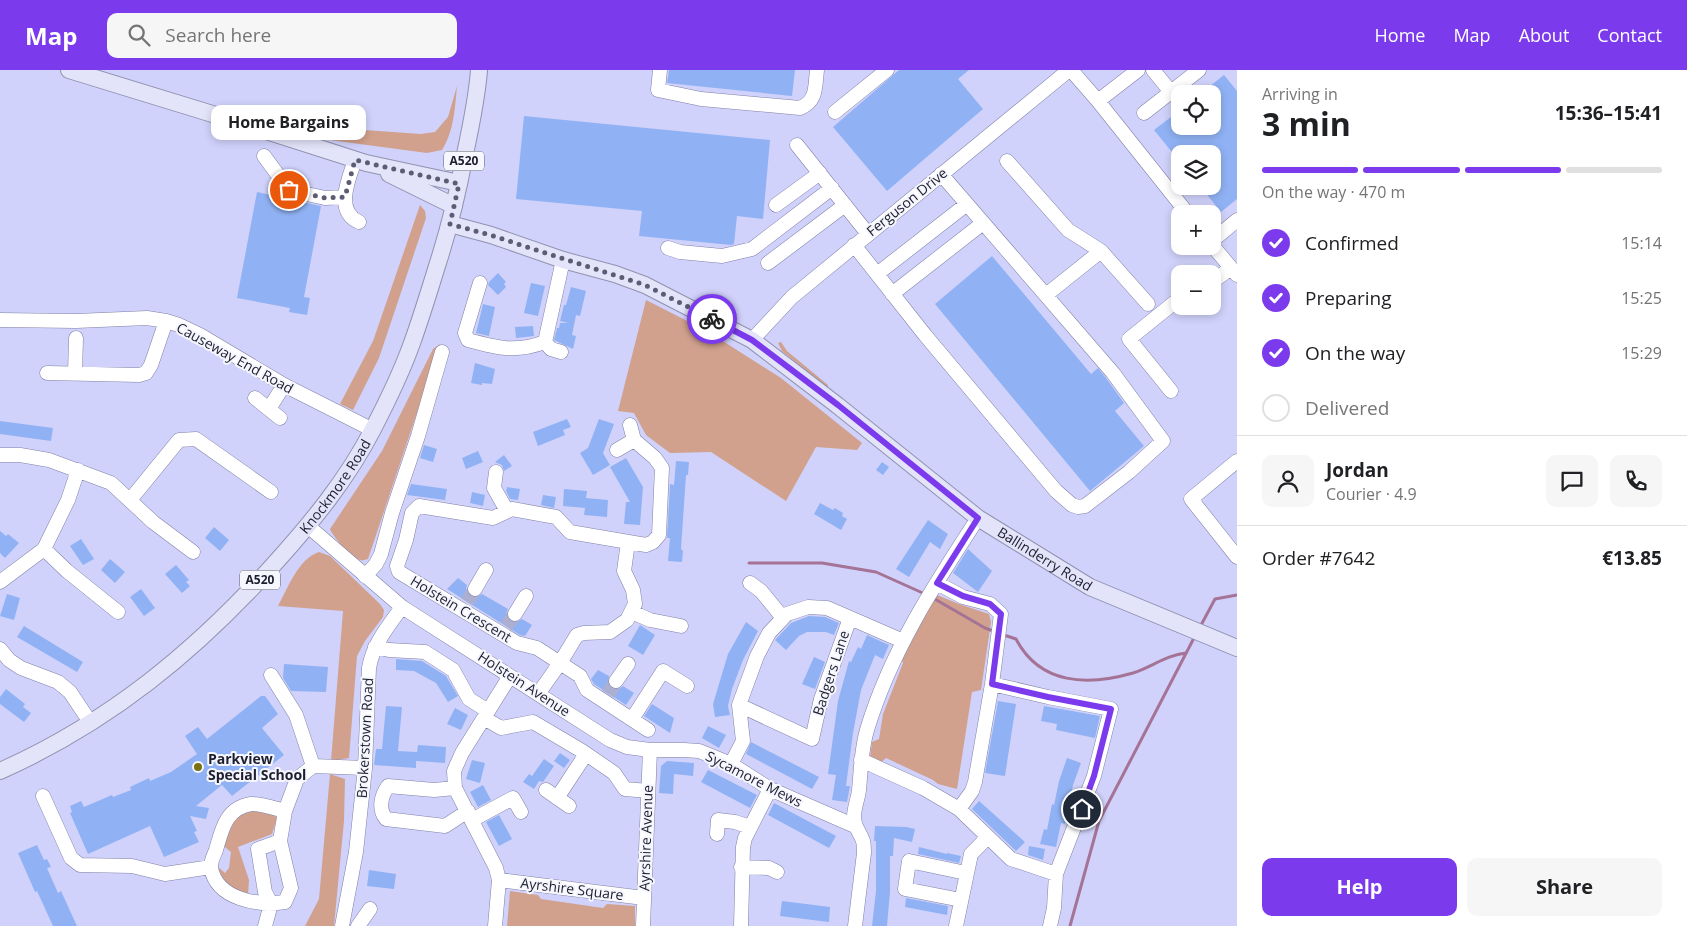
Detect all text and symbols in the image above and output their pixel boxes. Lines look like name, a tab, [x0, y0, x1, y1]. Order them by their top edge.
search box	[107, 13, 457, 58]
text: Map	[25, 19, 77, 52]
icon: search	[125, 21, 153, 49]
text: Search here	[165, 22, 271, 48]
text: Home	[1375, 23, 1425, 47]
text: Map	[1453, 23, 1491, 47]
text: About	[1519, 23, 1569, 47]
text: Contact	[1597, 23, 1662, 47]
text: Arriving in	[1262, 83, 1338, 105]
map controls	[1171, 85, 1221, 315]
button: locate	[1171, 85, 1221, 135]
text: 15:36–15:41	[1555, 100, 1662, 126]
text: 3 min	[1262, 102, 1351, 145]
callout: Home Bargains	[212, 105, 366, 140]
text: Home Bargains	[228, 111, 349, 133]
button: layers	[1171, 145, 1221, 195]
road number: A520	[444, 152, 484, 170]
street label: Ferguson Drive	[862, 163, 951, 240]
pin	[268, 169, 310, 211]
icon: bag	[275, 176, 303, 204]
text: On the way · 470 m	[1262, 181, 1405, 203]
button: +	[1171, 205, 1221, 255]
icon: check	[1262, 229, 1290, 257]
text: Confirmed	[1305, 230, 1399, 256]
text: 15:14	[1621, 232, 1662, 254]
button: −	[1171, 265, 1221, 315]
icon: check	[1262, 284, 1290, 312]
text: Preparing	[1305, 285, 1392, 311]
text: 15:25	[1621, 287, 1662, 309]
courier	[687, 294, 737, 344]
icon: bike	[698, 305, 726, 333]
street label: Causeway End Road	[173, 318, 297, 398]
icon: check	[1262, 339, 1290, 367]
text: On the way	[1305, 340, 1405, 366]
text: 15:29	[1621, 342, 1662, 364]
text: Delivered	[1305, 395, 1389, 421]
street label: Knockmore Road	[295, 436, 375, 537]
button: person	[1262, 455, 1314, 507]
button: chat	[1546, 455, 1598, 507]
button: phone	[1610, 455, 1662, 507]
text: Jordan	[1326, 457, 1389, 483]
text: Courier · 4.9	[1326, 483, 1417, 505]
street label: Ballinderry Road	[994, 522, 1096, 595]
text: Order #7642	[1262, 545, 1375, 571]
text: €13.85	[1602, 545, 1662, 571]
road number: A520	[240, 570, 280, 590]
street label: Holstein Crescent	[407, 571, 515, 646]
street label: Badgers Lane	[808, 628, 853, 718]
street label: Holstein Avenue	[475, 647, 574, 721]
street label: Brokerstown Road	[352, 677, 377, 799]
street label: Sycamore Mews	[703, 746, 806, 811]
place label: Parkview Special School	[208, 749, 306, 784]
marker: Parkview Special School	[192, 761, 204, 773]
street label: Ayrshire Avenue	[634, 784, 657, 891]
pin	[1061, 788, 1103, 830]
icon: home	[1068, 795, 1096, 823]
button: Help	[1262, 858, 1457, 916]
button: Share	[1467, 858, 1662, 916]
street label: Ayrshire Square	[519, 873, 625, 904]

